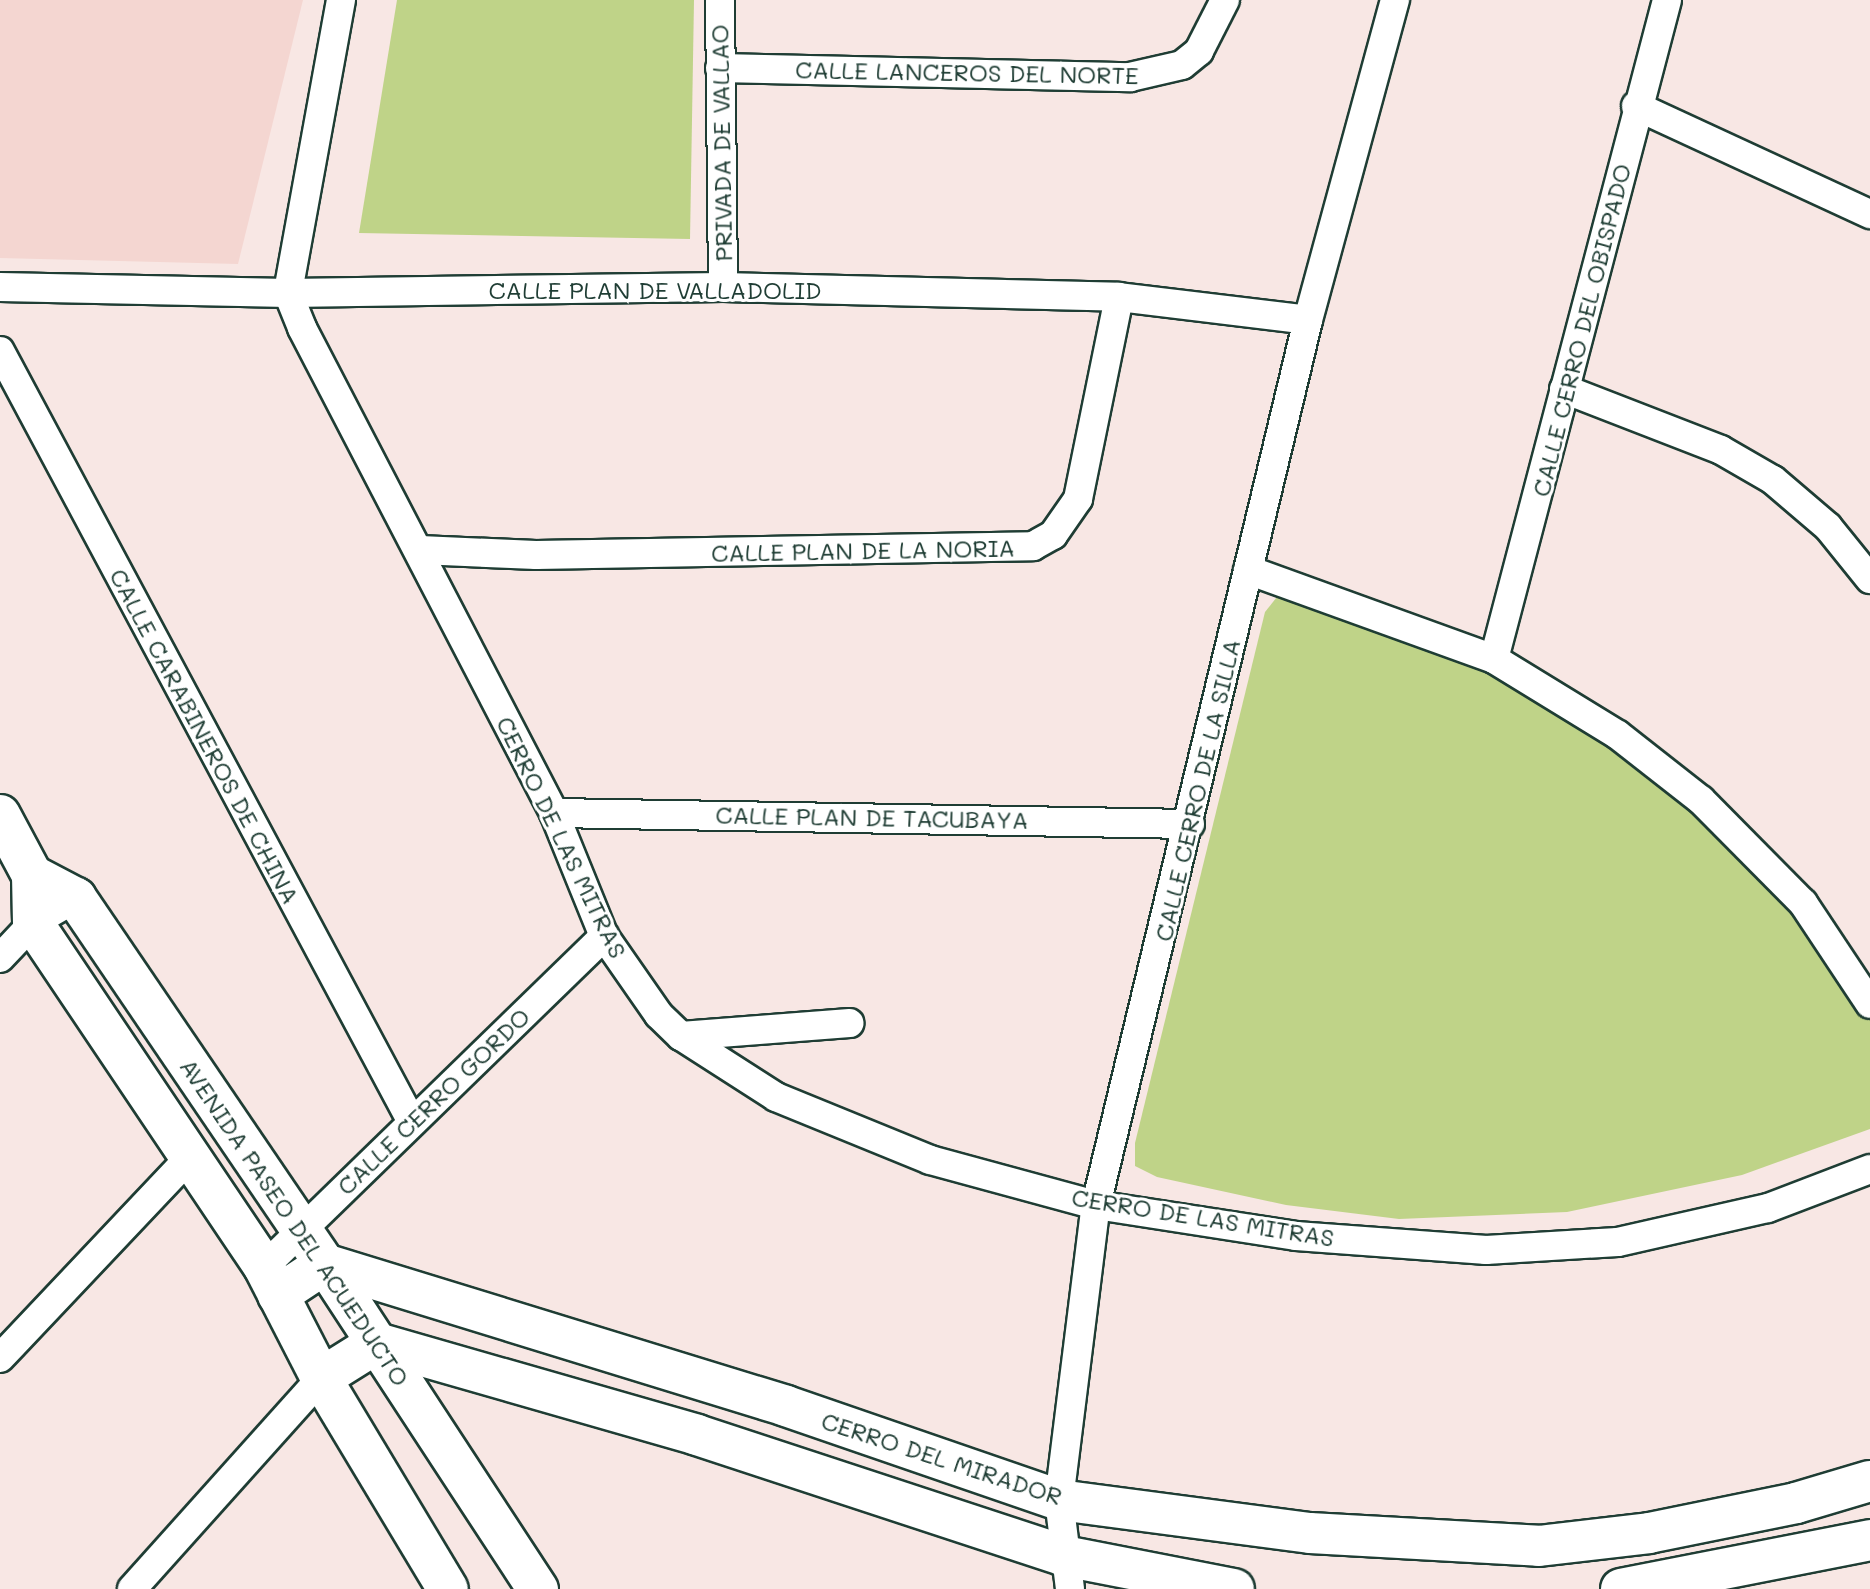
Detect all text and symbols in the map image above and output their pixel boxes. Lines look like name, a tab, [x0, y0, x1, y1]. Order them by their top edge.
street label: PRIVADA DE VALLAO	[705, 24, 737, 262]
street label: CALLE LANCEROS DEL NORTE	[795, 55, 1139, 89]
street label: CALLE CERRO DEL OBISPADO	[1526, 161, 1636, 499]
street label: CALLE PLAN DE VALLADOLID	[488, 276, 822, 304]
street label: CALLE PLAN DE LA NORIA	[711, 533, 1015, 567]
street label: CALLE CARABINEROS DE CHINA	[104, 563, 306, 909]
street label: CALLE CERRO DE LA SILLA	[1148, 636, 1246, 944]
street label: CERRO DE LAS MITRAS	[491, 712, 633, 962]
street label: CALLE PLAN DE TACUBAYA	[715, 800, 1029, 834]
street label: CALLE CERRO GORDO	[331, 1002, 535, 1200]
street label: AVENIDA PASEO DEL ACUEDUCTO	[174, 1053, 416, 1391]
street label: CERRO DE LAS MITRAS	[1070, 1182, 1336, 1252]
street label: CERRO DEL MIRADOR	[818, 1405, 1066, 1511]

